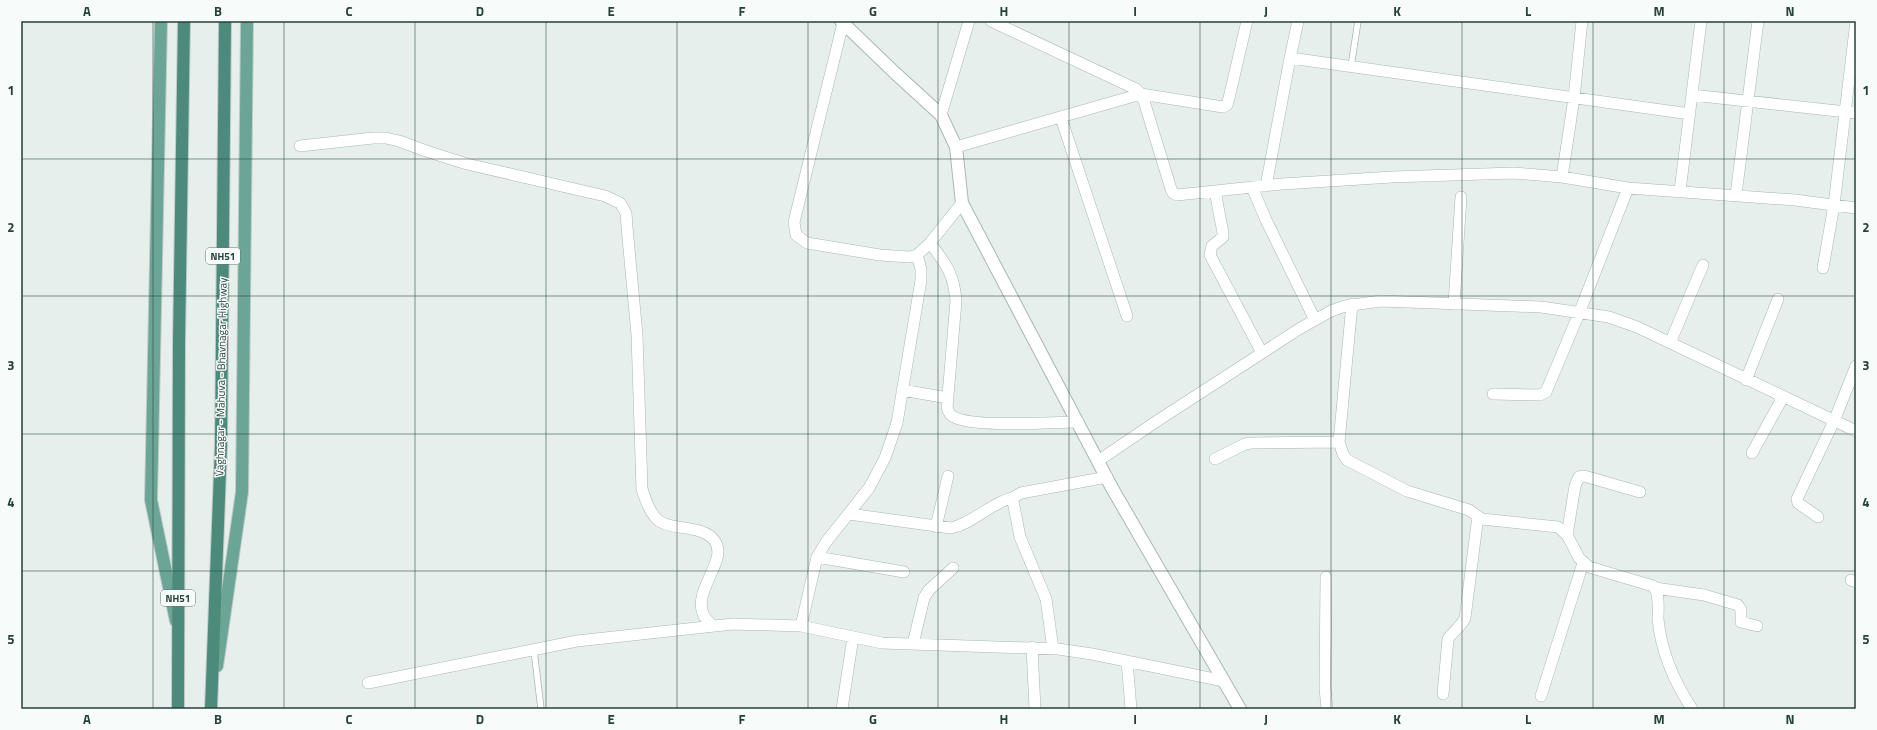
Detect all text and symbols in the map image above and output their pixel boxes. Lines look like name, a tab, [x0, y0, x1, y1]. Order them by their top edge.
text: A	[83, 1, 91, 21]
text: B	[214, 1, 222, 21]
text: C	[345, 1, 353, 21]
text: D	[476, 1, 484, 21]
text: E	[607, 1, 615, 21]
text: F	[739, 1, 746, 21]
text: G	[869, 1, 877, 21]
text: H	[1000, 1, 1008, 21]
text: I	[1133, 1, 1137, 21]
text: J	[1264, 1, 1268, 21]
text: K	[1393, 1, 1401, 21]
text: L	[1525, 1, 1531, 21]
text: M	[1653, 1, 1665, 21]
text: N	[1785, 1, 1795, 21]
text: 1	[7, 80, 15, 100]
text: 1	[1862, 80, 1870, 100]
text: 2	[7, 217, 15, 237]
text: 2	[1862, 217, 1870, 237]
road number: NH51	[206, 248, 240, 264]
street label: Vaghnagar - Mahuva - Bhavnagar Highway	[211, 277, 231, 477]
text: 3	[7, 355, 15, 375]
text: 3	[1862, 355, 1870, 375]
text: 4	[7, 492, 15, 512]
text: 4	[1862, 492, 1870, 512]
road number: NH51	[161, 590, 195, 606]
text: 5	[7, 629, 15, 649]
text: 5	[1862, 629, 1870, 649]
text: A	[83, 709, 91, 729]
text: B	[214, 709, 222, 729]
text: C	[345, 709, 353, 729]
text: D	[476, 709, 484, 729]
text: E	[607, 709, 615, 729]
text: F	[739, 709, 746, 729]
text: G	[869, 709, 877, 729]
text: H	[1000, 709, 1008, 729]
text: I	[1133, 709, 1137, 729]
text: J	[1264, 709, 1268, 729]
text: K	[1393, 709, 1401, 729]
text: L	[1525, 709, 1531, 729]
text: M	[1653, 709, 1665, 729]
text: N	[1785, 709, 1795, 729]

